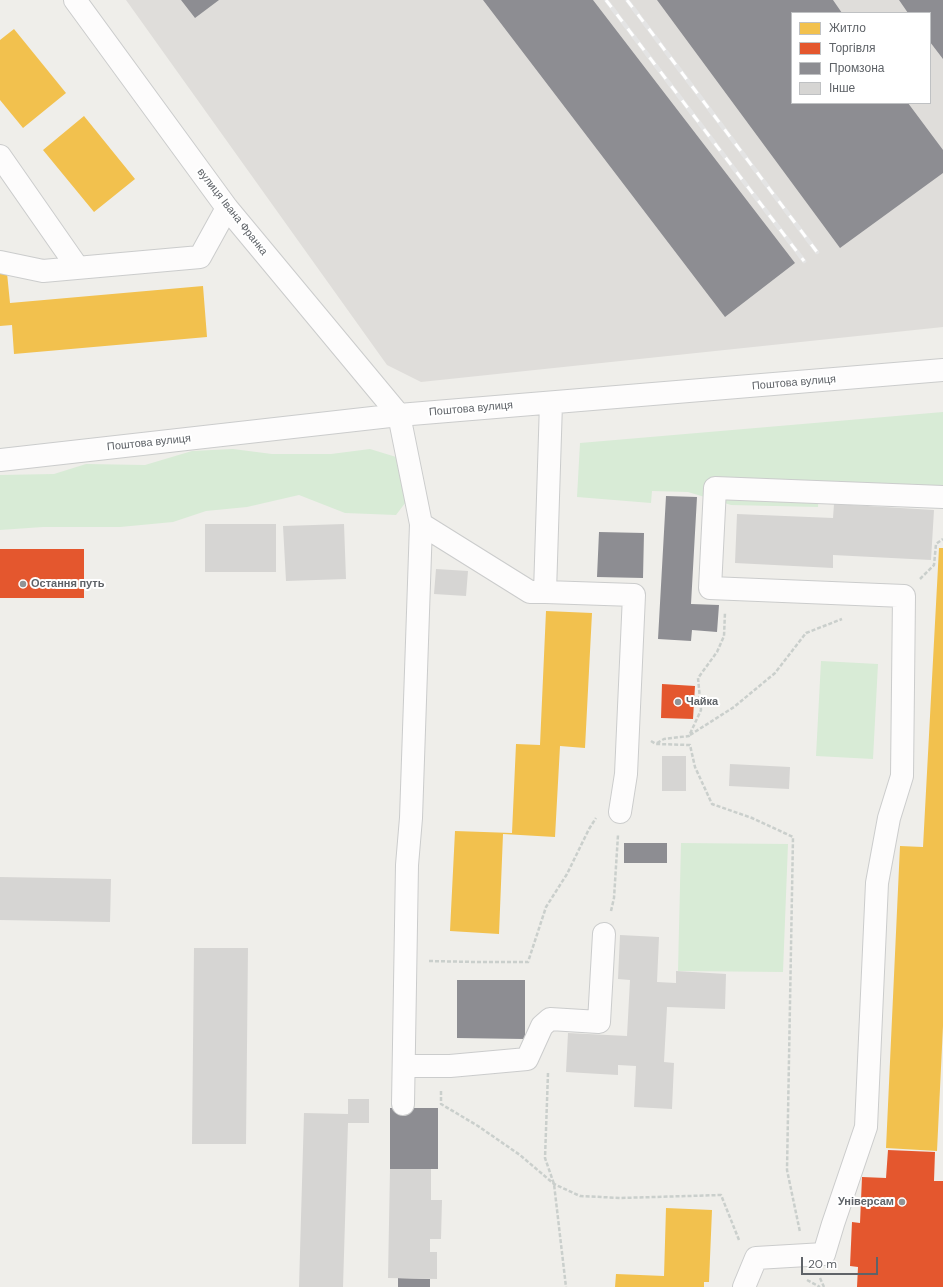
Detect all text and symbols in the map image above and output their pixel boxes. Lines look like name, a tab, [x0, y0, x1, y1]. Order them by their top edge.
legend	[791, 12, 931, 104]
text: Житло	[829, 20, 866, 36]
text: Торгівля	[829, 40, 875, 56]
text: Промзона	[829, 60, 884, 76]
text: Інше	[829, 80, 855, 96]
street label: вулиця Івана Франка	[194, 166, 270, 258]
street label: Поштова вулиця	[751, 373, 837, 393]
street label: Поштова вулиця	[428, 399, 514, 419]
street label: Поштова вулиця	[106, 432, 192, 454]
place label: Остання путь	[31, 577, 105, 591]
marker: Остання путь	[18, 579, 28, 589]
place label: Чайка	[686, 695, 718, 709]
marker: Чайка	[673, 697, 683, 707]
place label: Універсам	[838, 1195, 894, 1209]
marker: Універсам	[897, 1197, 907, 1207]
scale bar	[803, 1249, 880, 1275]
text: 20 m	[808, 1256, 837, 1272]

